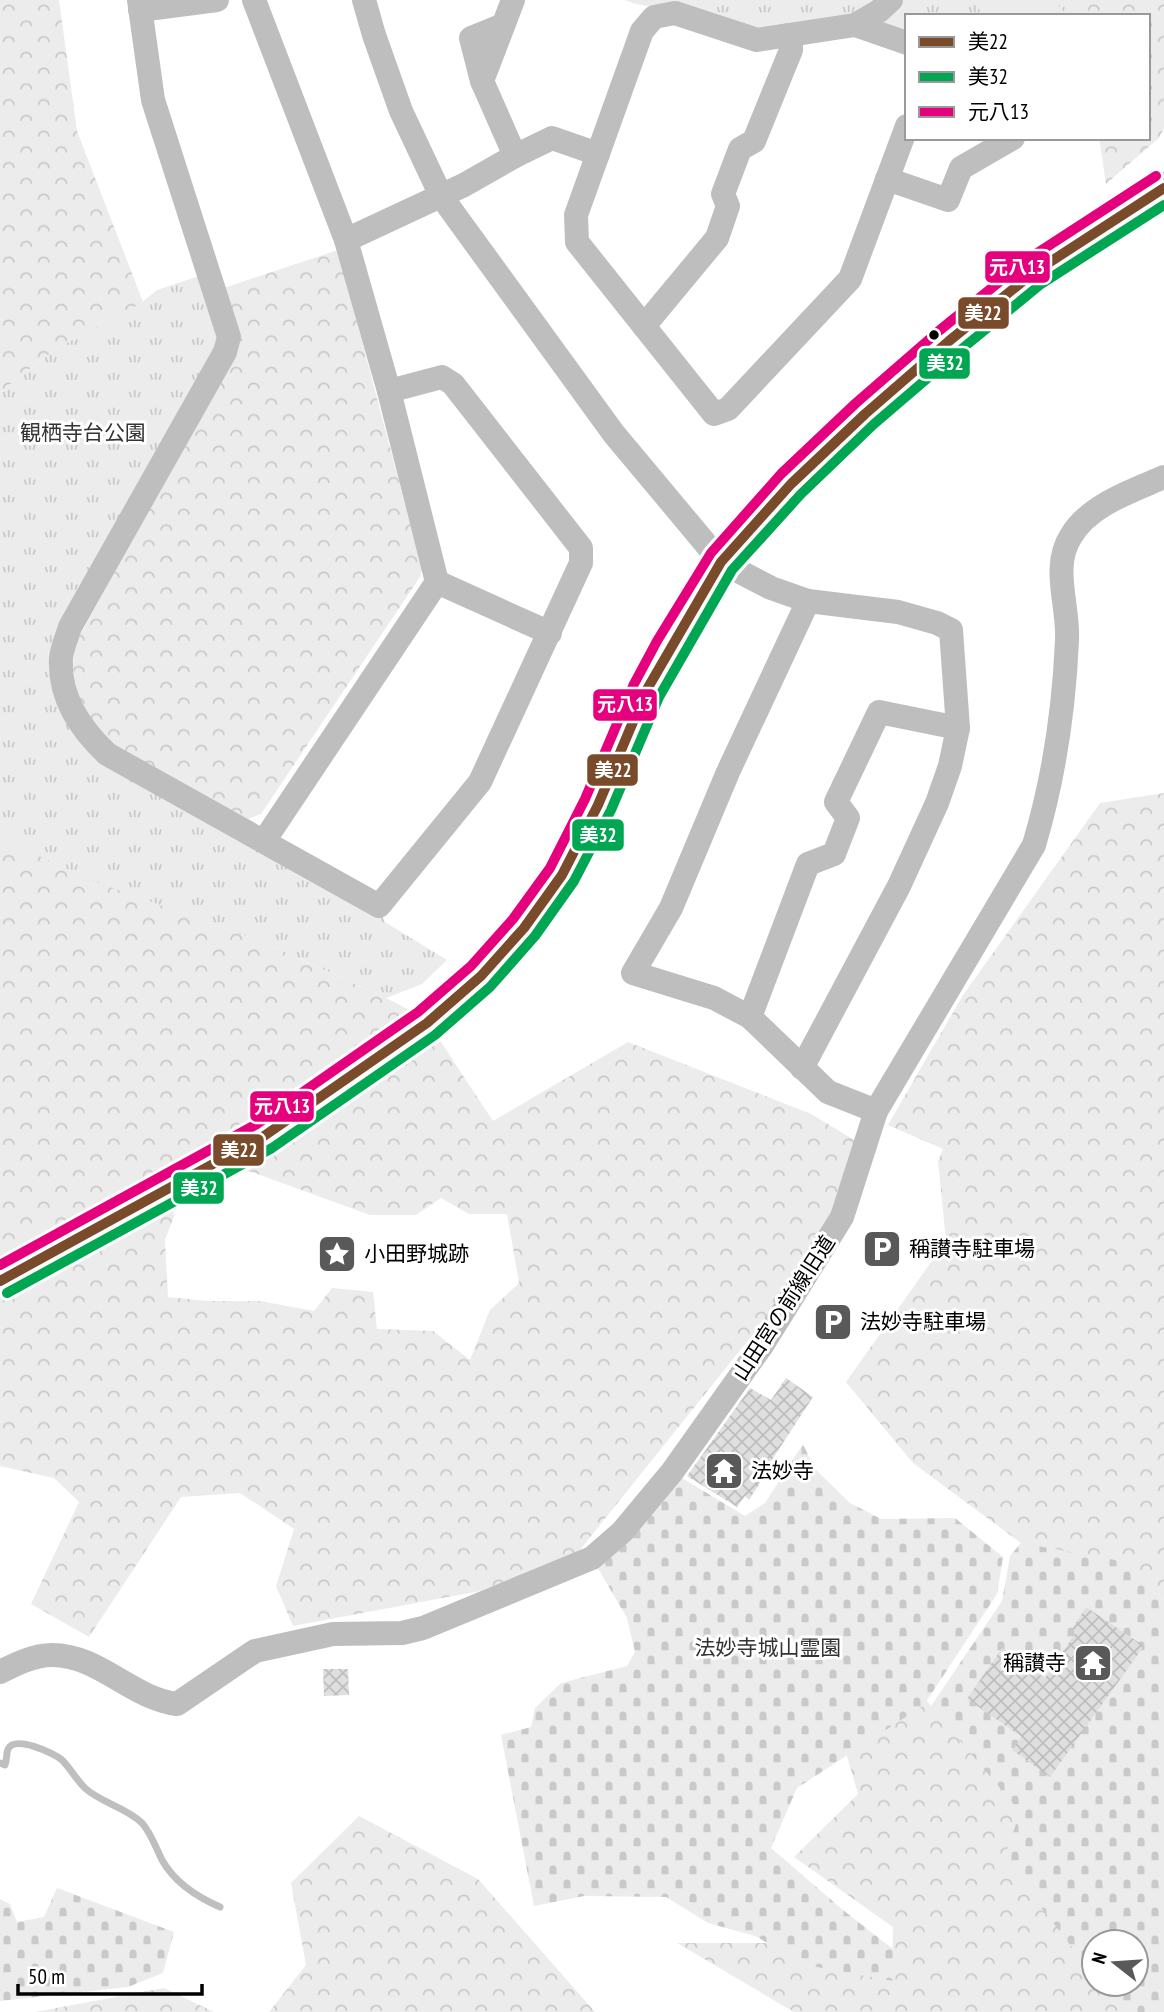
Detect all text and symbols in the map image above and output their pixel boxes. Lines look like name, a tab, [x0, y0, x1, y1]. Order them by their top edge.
legend	[905, 14, 1150, 140]
text: 美22	[968, 28, 1008, 55]
text: 美32	[968, 63, 1008, 90]
text: 元八13	[968, 98, 1029, 125]
line badge: 元八13	[984, 250, 1051, 284]
text: 元八13	[989, 255, 1045, 279]
line badge: 美22	[957, 296, 1010, 330]
text: 美22	[964, 301, 1002, 325]
unlabelled marker	[927, 328, 941, 342]
line badge: 美32	[918, 347, 971, 380]
text: 美32	[926, 351, 964, 375]
park label: 観栖寺台公園	[20, 419, 146, 446]
line badge: 元八13	[592, 688, 658, 722]
text: 元八13	[597, 692, 653, 716]
line badge: 美22	[586, 753, 639, 787]
text: 美22	[594, 758, 632, 782]
line badge: 美32	[571, 818, 625, 852]
text: 美32	[579, 823, 617, 847]
line badge: 元八13	[249, 1090, 315, 1123]
text: 元八13	[254, 1094, 310, 1118]
line badge: 美22	[212, 1133, 265, 1167]
text: 美22	[220, 1138, 258, 1162]
line badge: 美32	[172, 1171, 225, 1205]
text: 美32	[180, 1176, 218, 1200]
parking icon: 稱讃寺駐車場	[861, 1228, 903, 1270]
street label: 山田宮の前線旧道	[727, 1230, 841, 1386]
place icon: 小田野城跡	[316, 1233, 358, 1275]
place label: 稱讃寺駐車場	[909, 1235, 1035, 1262]
place label: 小田野城跡	[364, 1240, 469, 1267]
parking icon: 法妙寺駐車場	[812, 1301, 854, 1343]
place label: 法妙寺駐車場	[860, 1308, 986, 1335]
temple icon: 法妙寺	[703, 1450, 745, 1492]
place label: 法妙寺	[751, 1457, 814, 1484]
park label: 法妙寺城山霊園	[695, 1634, 842, 1661]
temple icon: 稱讃寺	[1072, 1642, 1114, 1684]
place label: 稱讃寺	[1003, 1649, 1066, 1676]
north arrow	[1080, 1928, 1150, 1998]
text: N	[1086, 1950, 1112, 1966]
scale bar	[18, 1952, 201, 1996]
text: 50 m	[28, 1963, 65, 1990]

